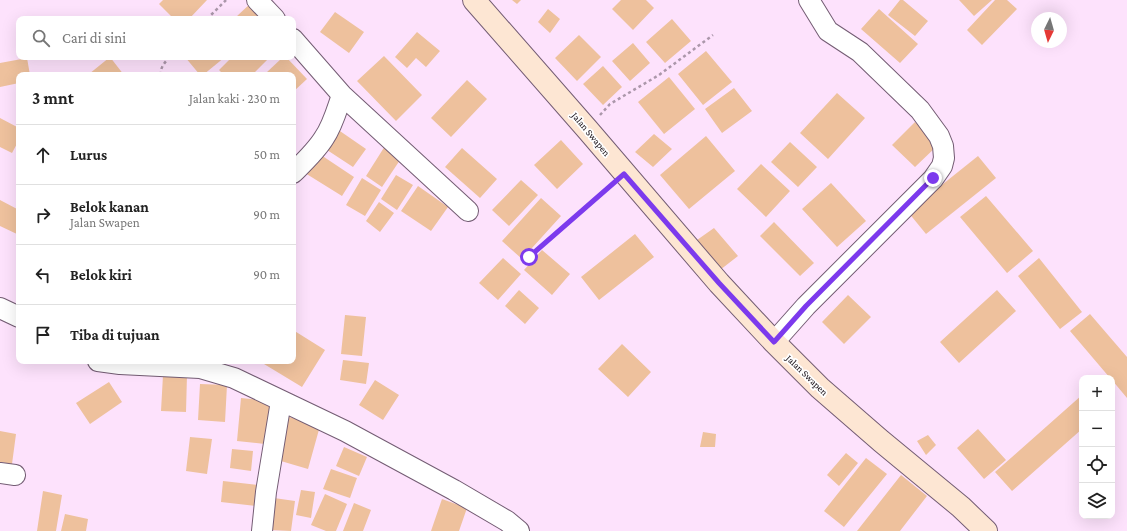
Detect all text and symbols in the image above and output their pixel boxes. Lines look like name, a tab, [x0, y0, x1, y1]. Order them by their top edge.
north arrow	[1031, 12, 1067, 48]
search box	[16, 16, 296, 60]
icon: search	[30, 27, 52, 49]
text: Cari di sini	[62, 30, 126, 46]
text: 3 mnt	[32, 89, 74, 108]
text: Jalan kaki · 230 m	[189, 91, 280, 106]
street label: Jalan Swapen	[569, 109, 613, 159]
icon: ahead	[32, 144, 54, 166]
text: Lurus	[70, 147, 107, 163]
text: 50 m	[254, 147, 280, 162]
route end	[924, 169, 942, 187]
text: Belok kanan	[70, 199, 149, 215]
icon: right	[32, 204, 54, 226]
text: 90 m	[253, 207, 280, 222]
text: Jalan Swapen	[70, 215, 140, 230]
route start	[520, 248, 538, 266]
icon: left	[32, 264, 54, 286]
text: Belok kiri	[70, 267, 132, 283]
text: 90 m	[253, 267, 280, 282]
icon: arrive	[32, 324, 54, 346]
text: Tiba di tujuan	[70, 327, 160, 343]
street label: Jalan Swapen	[783, 352, 831, 398]
map controls	[1079, 375, 1115, 519]
button: +	[1079, 375, 1115, 411]
button: −	[1079, 411, 1115, 447]
button: locate	[1079, 447, 1115, 483]
button: layers	[1079, 483, 1115, 519]

